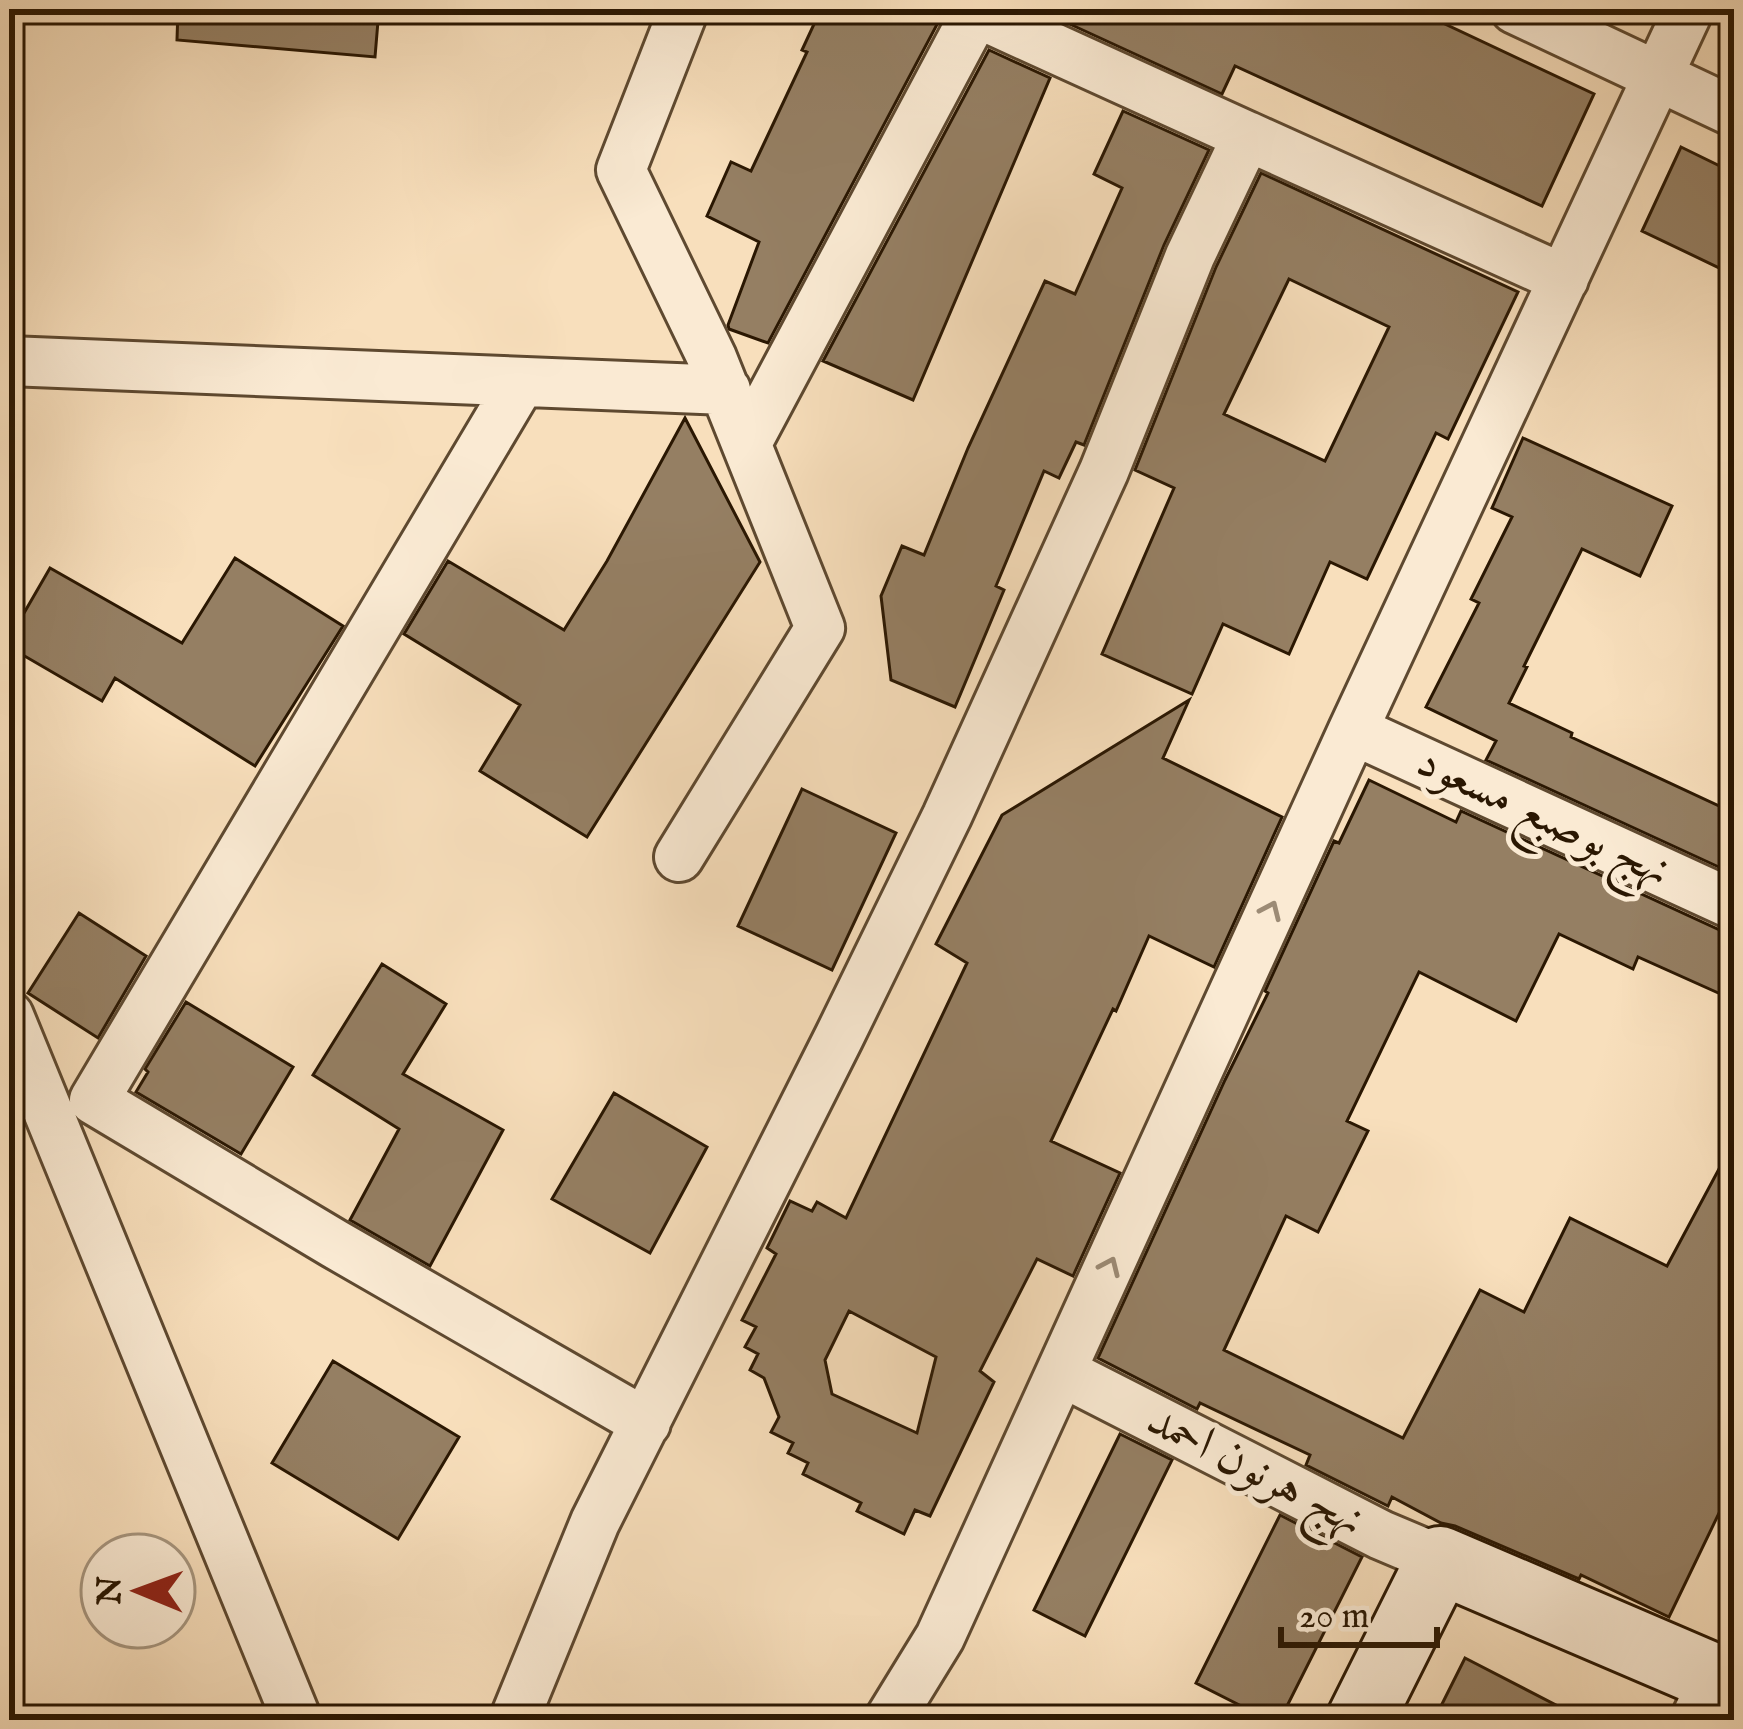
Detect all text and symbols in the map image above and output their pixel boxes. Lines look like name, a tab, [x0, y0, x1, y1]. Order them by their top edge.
street label: نهج بوصبع مسعود	[1402, 732, 1680, 911]
one-way arrow	[1257, 901, 1280, 922]
one-way arrow	[1096, 1257, 1120, 1278]
street label: نهج هرنون احمد	[1132, 1391, 1374, 1559]
north arrow	[78, 1531, 198, 1651]
scale bar	[1281, 1573, 1437, 1647]
text: N	[90, 1575, 132, 1606]
text: 20 m	[1299, 1594, 1369, 1640]

